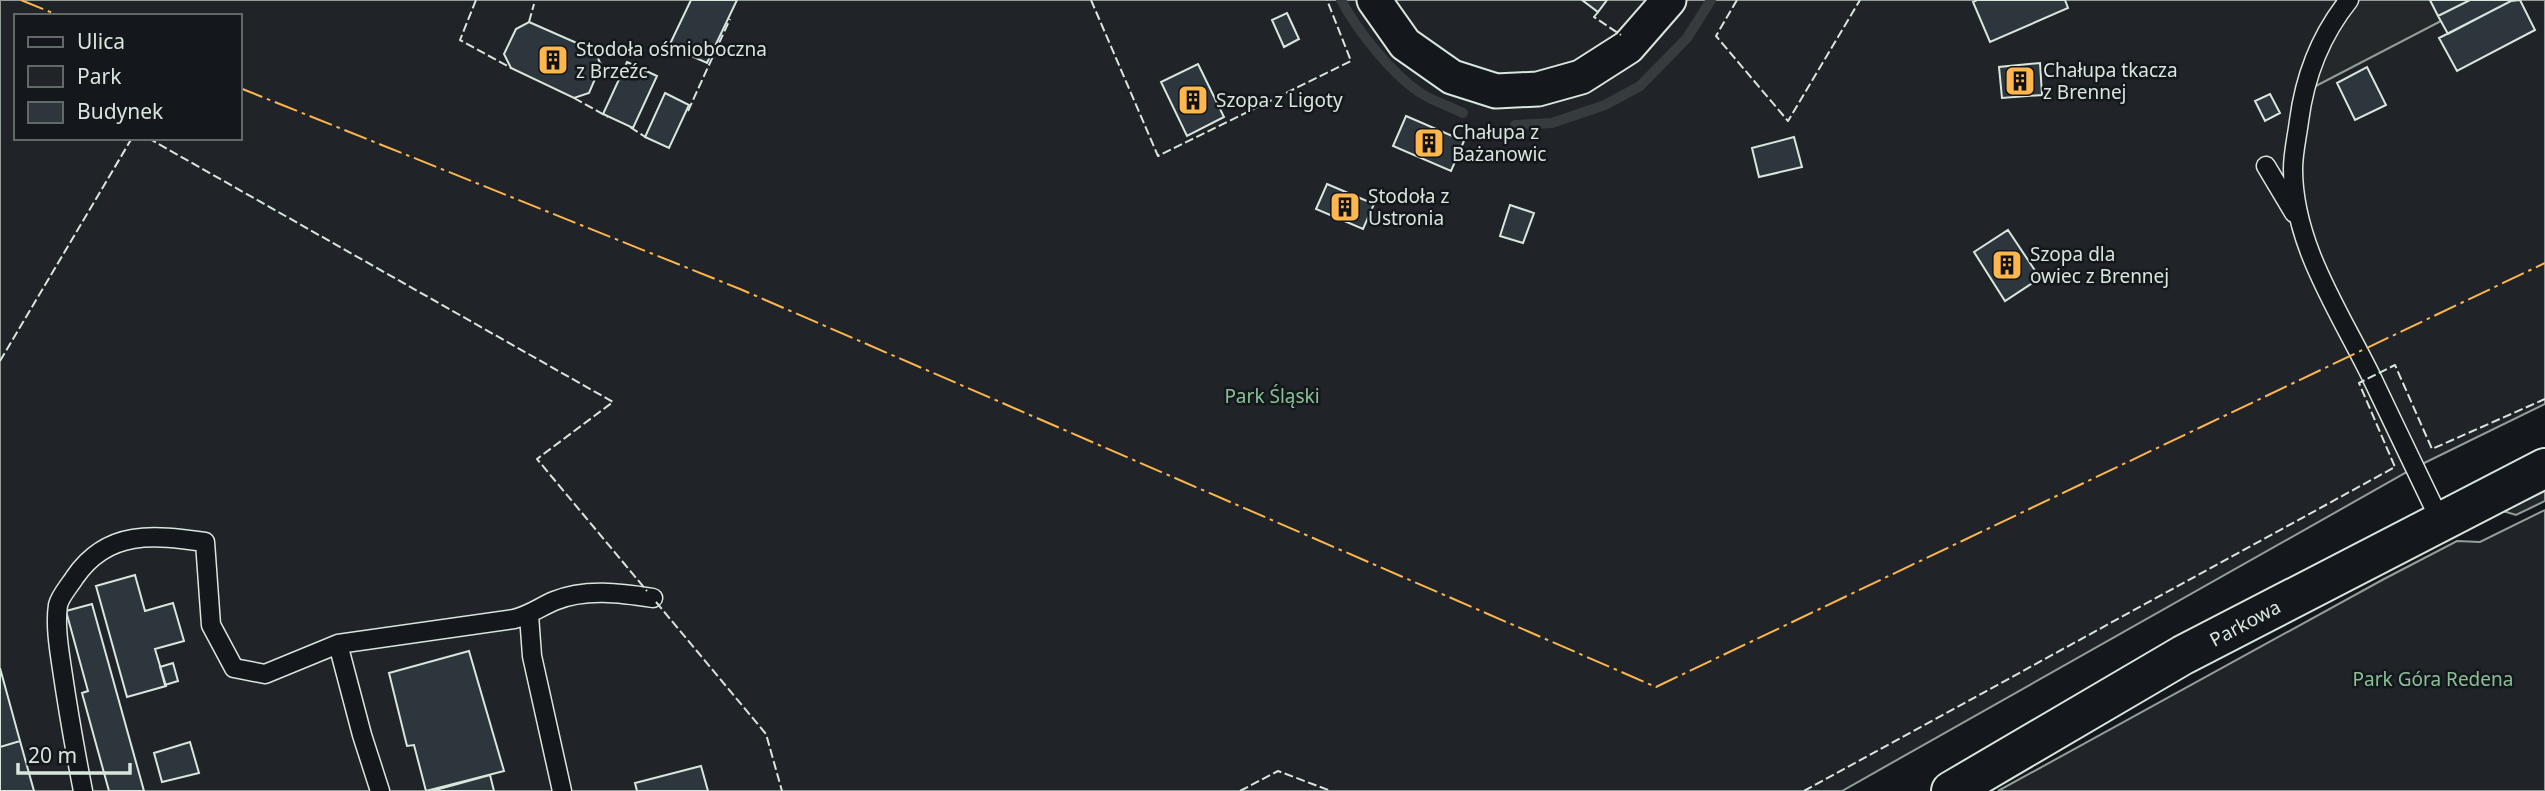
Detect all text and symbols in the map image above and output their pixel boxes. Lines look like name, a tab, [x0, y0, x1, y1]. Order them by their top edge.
legend	[14, 14, 242, 140]
text: Ulica	[77, 27, 125, 55]
place label: Stodoła ośmioboczna z Brzeźc	[576, 36, 767, 84]
building icon: Stodoła ośmioboczna z Brzeźc	[536, 43, 570, 77]
place label: Chałupa tkacza z Brennej	[2043, 57, 2178, 105]
text: Park	[77, 62, 122, 90]
building icon: Chałupa tkacza z Brennej	[2003, 64, 2037, 98]
building icon: Szopa z Ligoty	[1176, 83, 1210, 117]
place label: Szopa z Ligoty	[1216, 87, 1343, 113]
text: Budynek	[77, 97, 164, 125]
place label: Chałupa z Bażanowic	[1452, 119, 1546, 167]
building icon: Chałupa z Bażanowic	[1412, 126, 1446, 160]
place label: Stodoła z Ustronia	[1368, 183, 1449, 231]
building icon: Stodoła z Ustronia	[1328, 190, 1362, 224]
place label: Szopa dla owiec z Brennej	[2030, 241, 2169, 289]
building icon: Szopa dla owiec z Brennej	[1990, 248, 2024, 282]
park label: Park Śląski	[1224, 383, 1320, 409]
street label: Parkowa	[2205, 593, 2285, 653]
park label: Park Góra Redena	[2353, 666, 2513, 692]
scale bar	[18, 732, 130, 776]
text: 20 m	[28, 741, 77, 769]

